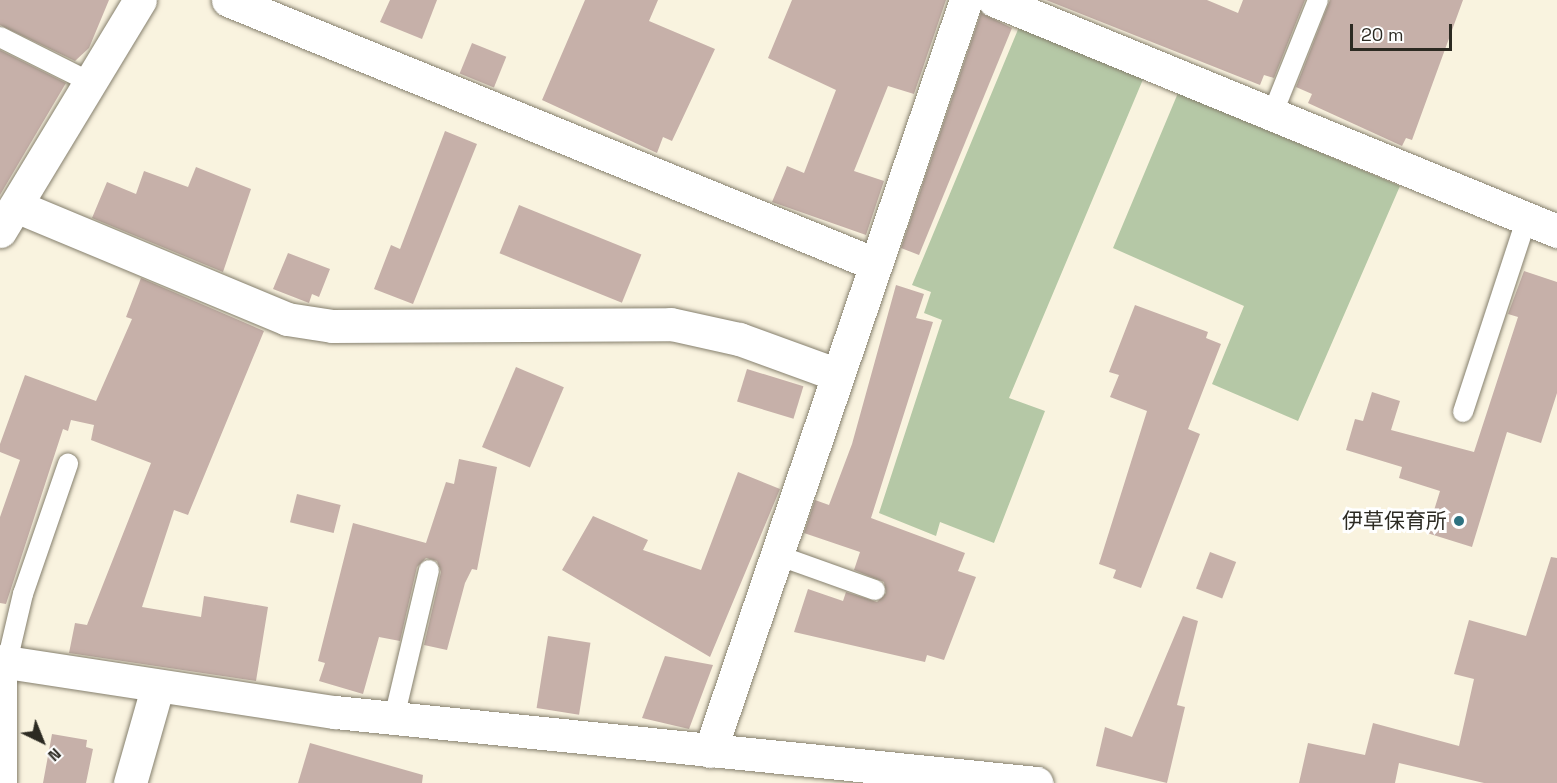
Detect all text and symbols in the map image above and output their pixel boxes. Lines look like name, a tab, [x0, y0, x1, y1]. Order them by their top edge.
scale bar	[1353, 12, 1455, 50]
text: 20 m	[1361, 23, 1404, 46]
place label: 伊草保育所	[1342, 508, 1447, 534]
marker: 伊草保育所	[1452, 514, 1466, 528]
north arrow	[12, 711, 72, 771]
text: N	[44, 743, 66, 766]

